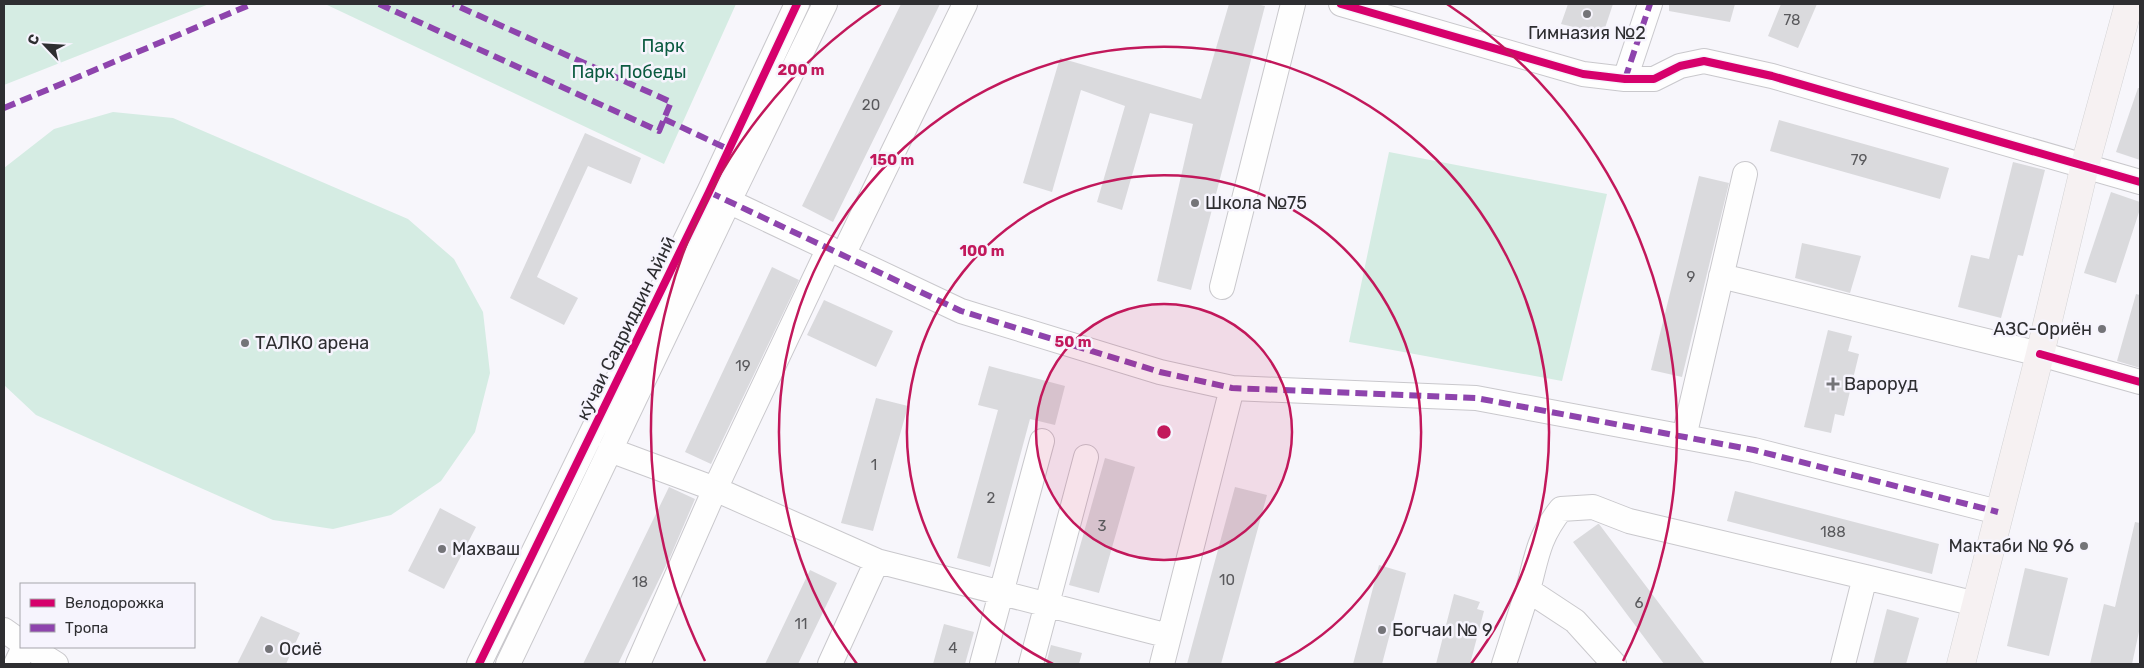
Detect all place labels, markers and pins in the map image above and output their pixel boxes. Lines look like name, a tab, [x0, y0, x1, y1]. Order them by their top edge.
marker: Гимназия №2	[1581, 8, 1593, 20]
place label: Гимназия №2	[1528, 22, 1646, 44]
place label: Школа №75	[1205, 192, 1307, 214]
marker: Школа №75	[1189, 197, 1201, 209]
place label: АЗС-Ориён	[1993, 318, 2092, 340]
marker: АЗС-Ориён	[2096, 323, 2108, 335]
place label: ТАЛКО арена	[255, 332, 369, 354]
marker: ТАЛКО арена	[239, 337, 251, 349]
place label: Вароруд	[1844, 373, 1918, 395]
marker: Вароруд	[1826, 377, 1840, 391]
centre of rings	[1155, 423, 1173, 441]
place label: Мактаби № 96	[1949, 535, 2074, 557]
place label: Махваш	[452, 538, 520, 560]
marker: Мактаби № 96	[2078, 540, 2090, 552]
marker: Махваш	[436, 543, 448, 555]
place label: Богчаи № 9	[1392, 619, 1493, 641]
marker: Богчаи № 9	[1376, 624, 1388, 636]
place label: Осиё	[279, 638, 322, 660]
marker: Осиё	[263, 643, 275, 655]

